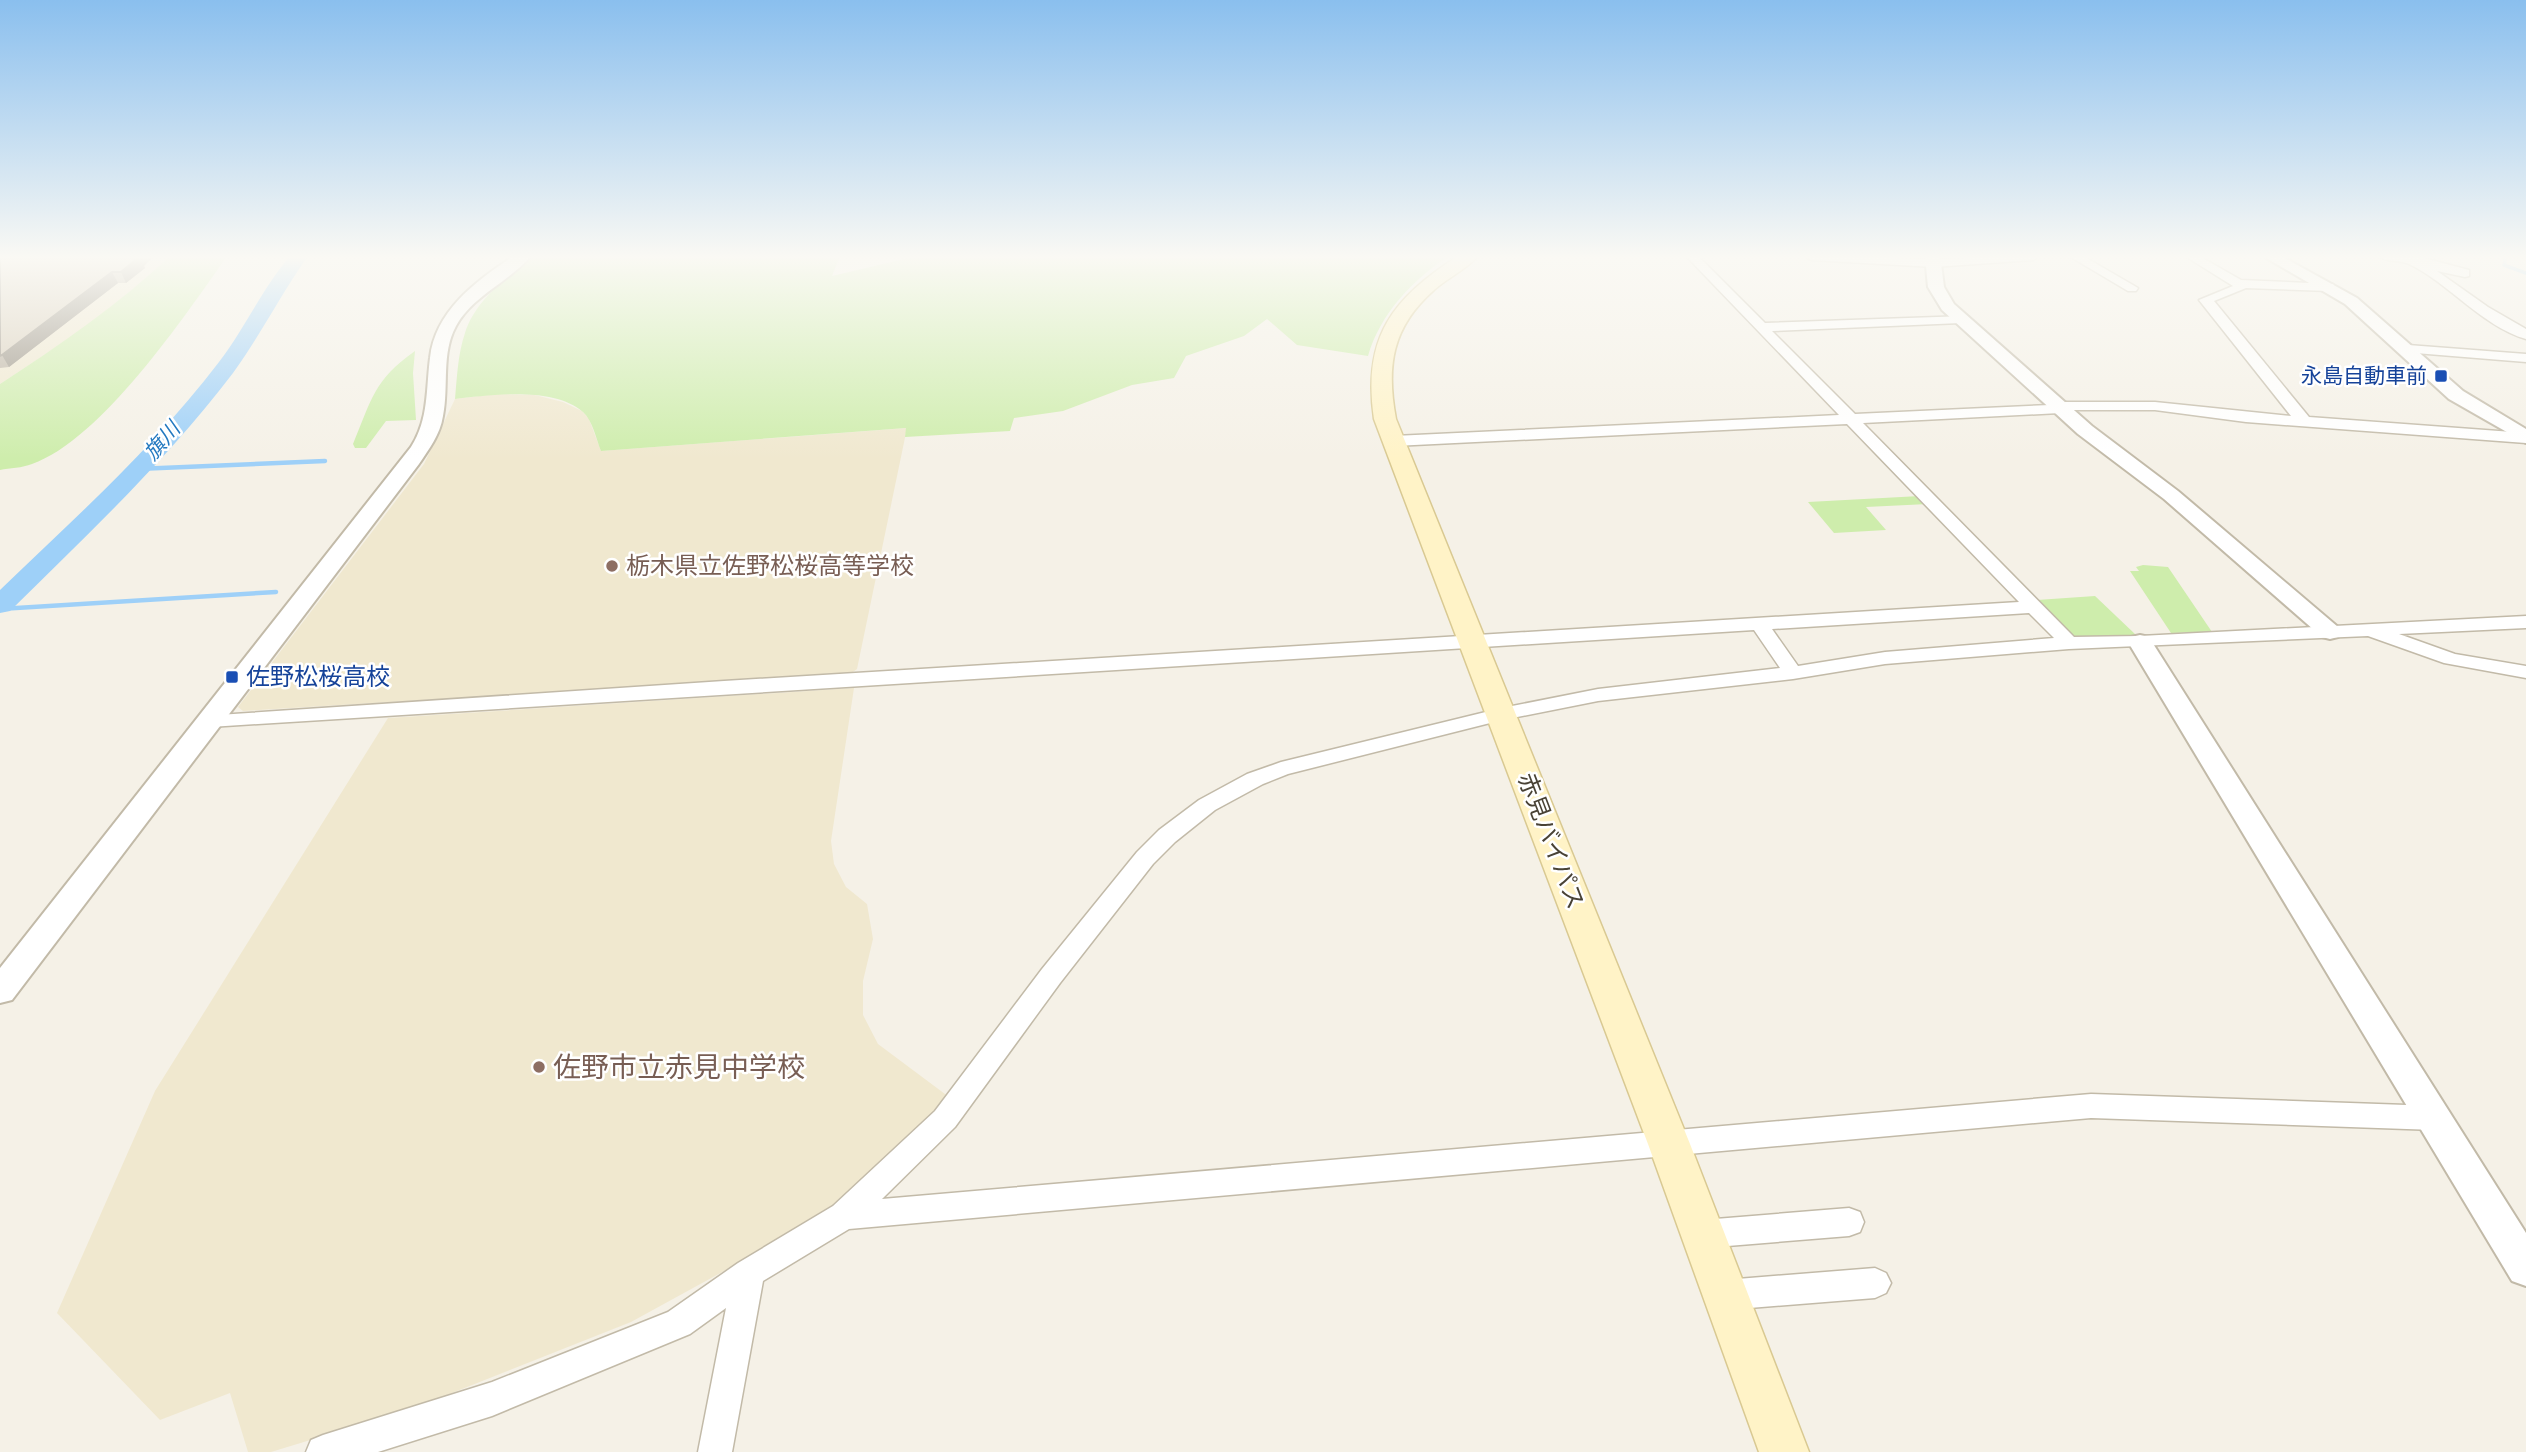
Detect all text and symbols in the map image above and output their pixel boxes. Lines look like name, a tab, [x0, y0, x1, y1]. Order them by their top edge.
place label: 永島自動車前	[2301, 362, 2427, 387]
marker: 永島自動車前	[2433, 368, 2449, 384]
water label: 旗川	[138, 414, 185, 464]
place label: 栃木県立佐野松桜高等学校	[626, 550, 914, 579]
marker: 栃木県立佐野松桜高等学校	[604, 558, 620, 574]
place label: 佐野松桜高校	[246, 661, 390, 690]
marker: 佐野松桜高校	[224, 669, 240, 685]
street label: 赤見バイパス	[1513, 768, 1592, 913]
place label: 佐野市立赤見中学校	[553, 1049, 805, 1083]
marker: 佐野市立赤見中学校	[531, 1059, 547, 1075]

